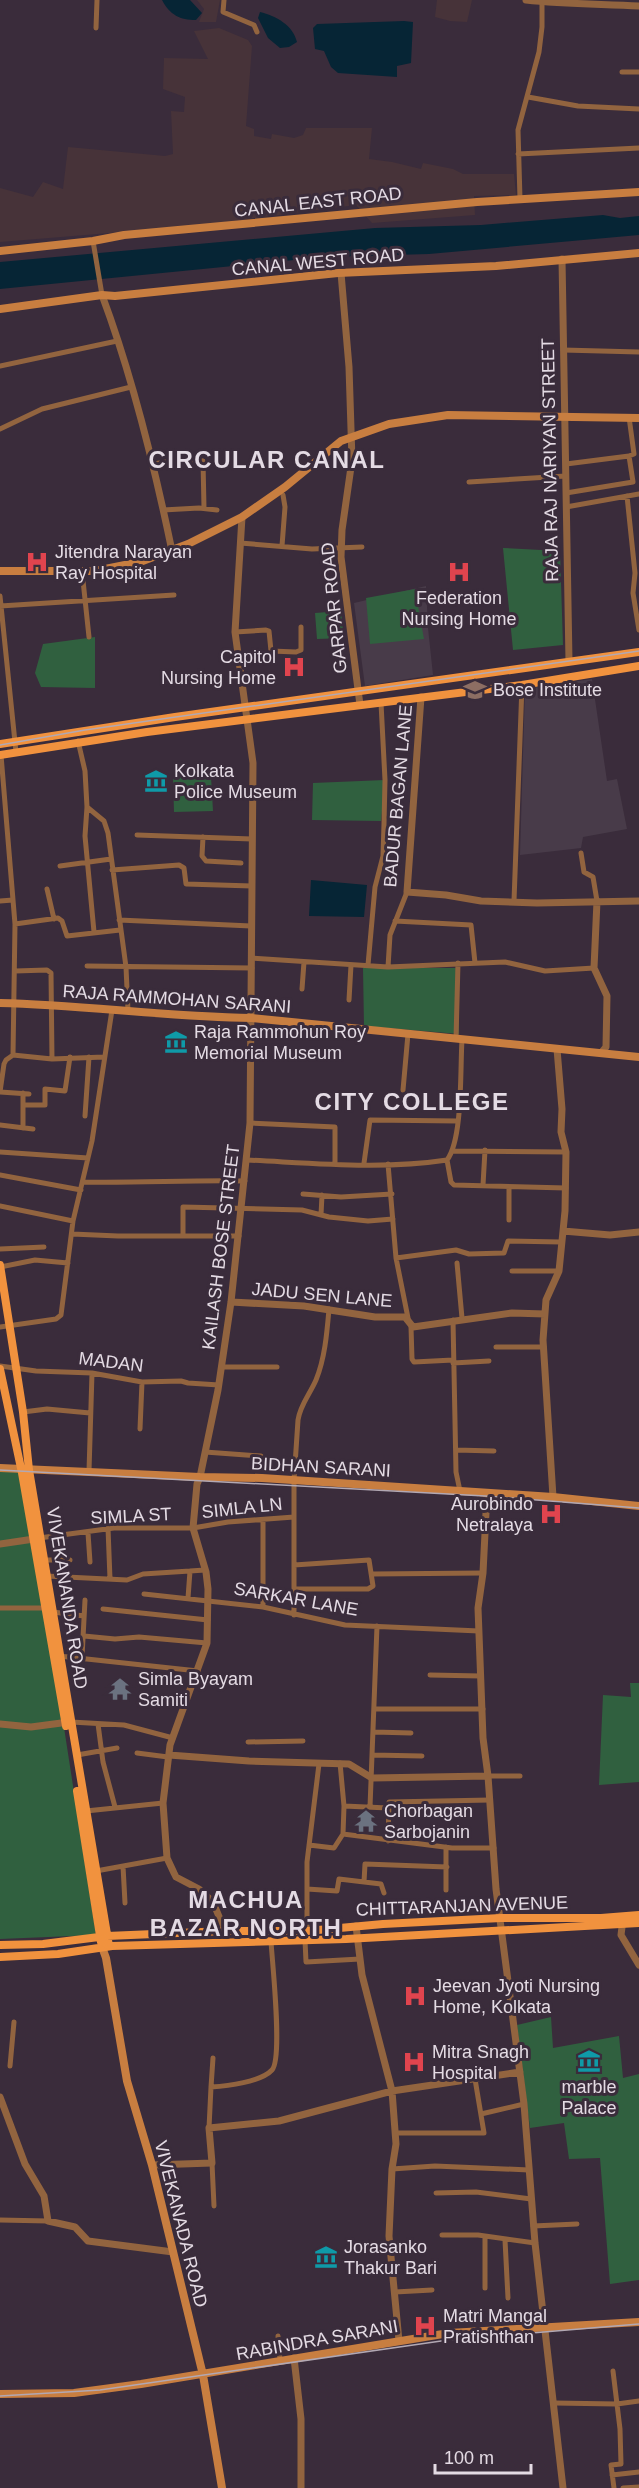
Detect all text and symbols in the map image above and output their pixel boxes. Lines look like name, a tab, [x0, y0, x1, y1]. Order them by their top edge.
street label: CANAL EAST ROAD	[233, 183, 403, 221]
street label: CANAL WEST ROAD	[231, 244, 405, 280]
street label: RAJA RAJ NARIYAN STREET	[538, 338, 562, 582]
district label: CIRCULAR CANAL	[149, 446, 385, 473]
street label: GARPAR ROAD	[317, 541, 351, 675]
place label: Jitendra Narayan Ray Hospital	[55, 542, 192, 583]
hospital icon: Jitendra Narayan Ray Hospital	[24, 549, 50, 575]
hospital icon: Federation Nursing Home	[446, 559, 472, 585]
place label: Federation Nursing Home	[401, 588, 517, 629]
place label: Capitol Nursing Home	[161, 647, 276, 688]
hospital icon: Capitol Nursing Home	[281, 654, 307, 680]
school or university icon: Bose Institute	[462, 677, 488, 703]
place label: Bose Institute	[493, 680, 602, 700]
street label: BADUR BAGAN LANE	[380, 704, 416, 888]
place label: Kolkata Police Museum	[174, 761, 297, 802]
museum icon: Kolkata Police Museum	[143, 768, 169, 794]
street label: RAJA RAMMOHAN SARANI	[62, 981, 292, 1017]
place label: Raja Rammohun Roy Memorial Museum	[194, 1022, 366, 1063]
museum icon: Raja Rammohun Roy Memorial Museum	[163, 1029, 189, 1055]
district label: CITY COLLEGE	[315, 1088, 509, 1115]
street label: KAILASH BOSE STREET	[198, 1143, 244, 1351]
street label: JADU SEN LANE	[251, 1279, 393, 1311]
street label: MADAN	[78, 1348, 144, 1376]
street label: BIDHAN SARANI	[251, 1453, 391, 1481]
street label: SIMLA LN	[201, 1494, 283, 1522]
place label: Aurobindo Netralaya	[451, 1494, 534, 1535]
hospital icon: Aurobindo Netralaya	[538, 1501, 564, 1527]
street label: SIMLA ST	[90, 1504, 172, 1528]
street label: VIVEKANANDA ROAD	[43, 1506, 91, 1690]
street label: SARKAR LANE	[232, 1578, 360, 1620]
place label: Simla Byayam Samiti	[138, 1669, 253, 1710]
temple icon: Simla Byayam Samiti	[107, 1676, 133, 1702]
place label: Chorbagan Sarbojanin	[384, 1801, 473, 1842]
temple icon: Chorbagan Sarbojanin	[353, 1808, 379, 1834]
district label: MACHUA BAZAR NORTH	[150, 1886, 342, 1941]
street label: CHITTARANJAN AVENUE	[356, 1892, 568, 1920]
place label: Jeevan Jyoti Nursing Home, Kolkata	[433, 1976, 600, 2017]
hospital icon: Jeevan Jyoti Nursing Home, Kolkata	[402, 1983, 428, 2009]
place label: Mitra Snagh Hospital	[432, 2042, 529, 2083]
museum icon: marble Palace	[576, 2048, 602, 2074]
hospital icon: Mitra Snagh Hospital	[401, 2049, 427, 2075]
place label: marble Palace	[561, 2077, 617, 2118]
street label: VIVEKANADA ROAD	[151, 2139, 211, 2309]
place label: Jorasanko Thakur Bari	[344, 2237, 437, 2278]
museum icon: Jorasanko Thakur Bari	[313, 2244, 339, 2270]
place label: Matri Mangal Pratishthan	[443, 2306, 547, 2347]
hospital icon: Matri Mangal Pratishthan	[412, 2313, 438, 2339]
street label: RABINDRA SARANI	[234, 2316, 400, 2364]
scale bar	[435, 2437, 531, 2475]
text: 100 m	[444, 2448, 494, 2468]

